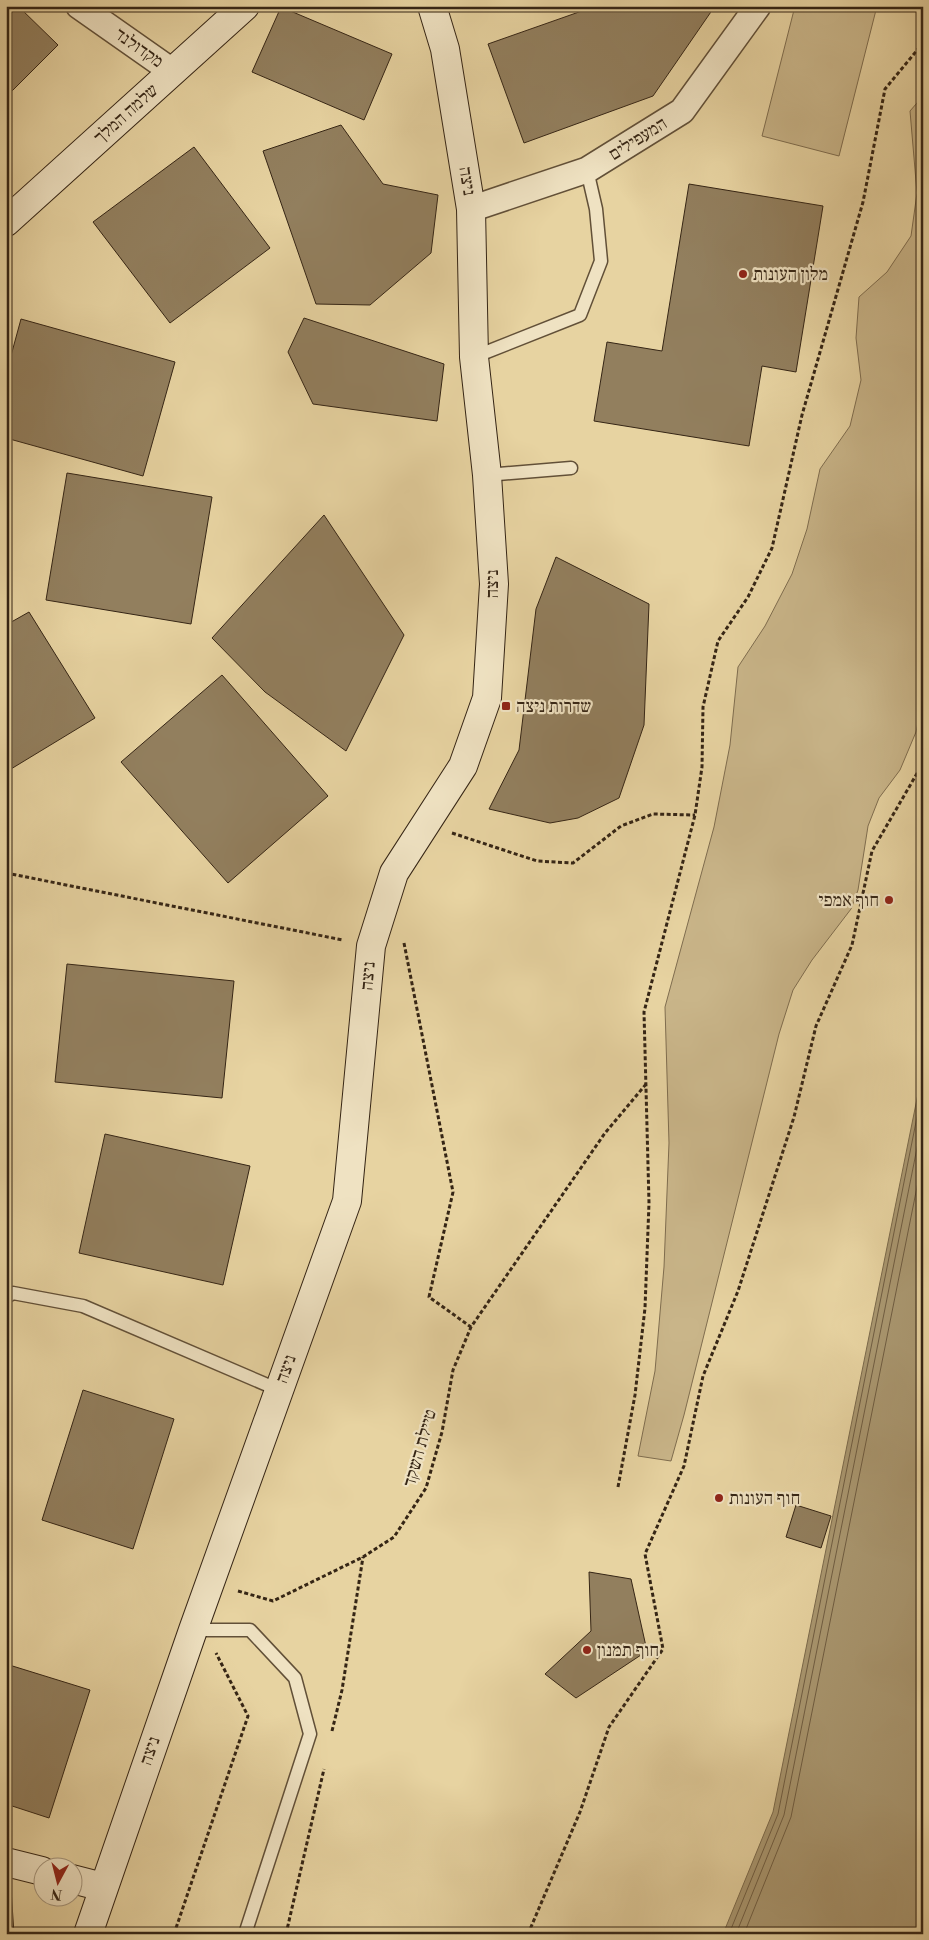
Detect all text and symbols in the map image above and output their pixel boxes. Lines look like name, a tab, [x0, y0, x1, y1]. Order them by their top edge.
street label: מקדולנד	[110, 23, 168, 73]
street label: שלמה המלך	[89, 79, 163, 149]
street label: המעפילים	[604, 112, 672, 166]
street label: ניצה	[453, 165, 481, 197]
place label: מלון העונות	[753, 263, 828, 286]
marker: מלון העונות	[737, 268, 749, 280]
street label: ניצה	[481, 569, 504, 599]
place label: שדרות ניצה	[516, 695, 591, 718]
marker: שדרות ניצה	[500, 700, 512, 712]
place label: חוף אמפי	[819, 889, 879, 912]
marker: חוף אמפי	[883, 894, 895, 906]
street label: ניצה	[355, 961, 381, 991]
street label: ניצה	[270, 1351, 302, 1387]
street label: טיילת השקד	[398, 1407, 442, 1489]
place label: חוף העונות	[729, 1487, 800, 1510]
marker: חוף העונות	[713, 1492, 725, 1504]
place label: חוף תמנון	[597, 1639, 659, 1662]
marker: חוף תמנון	[581, 1644, 593, 1656]
street label: ניצה	[134, 1734, 166, 1768]
north arrow	[32, 1858, 82, 1908]
text: N	[50, 1884, 63, 1904]

